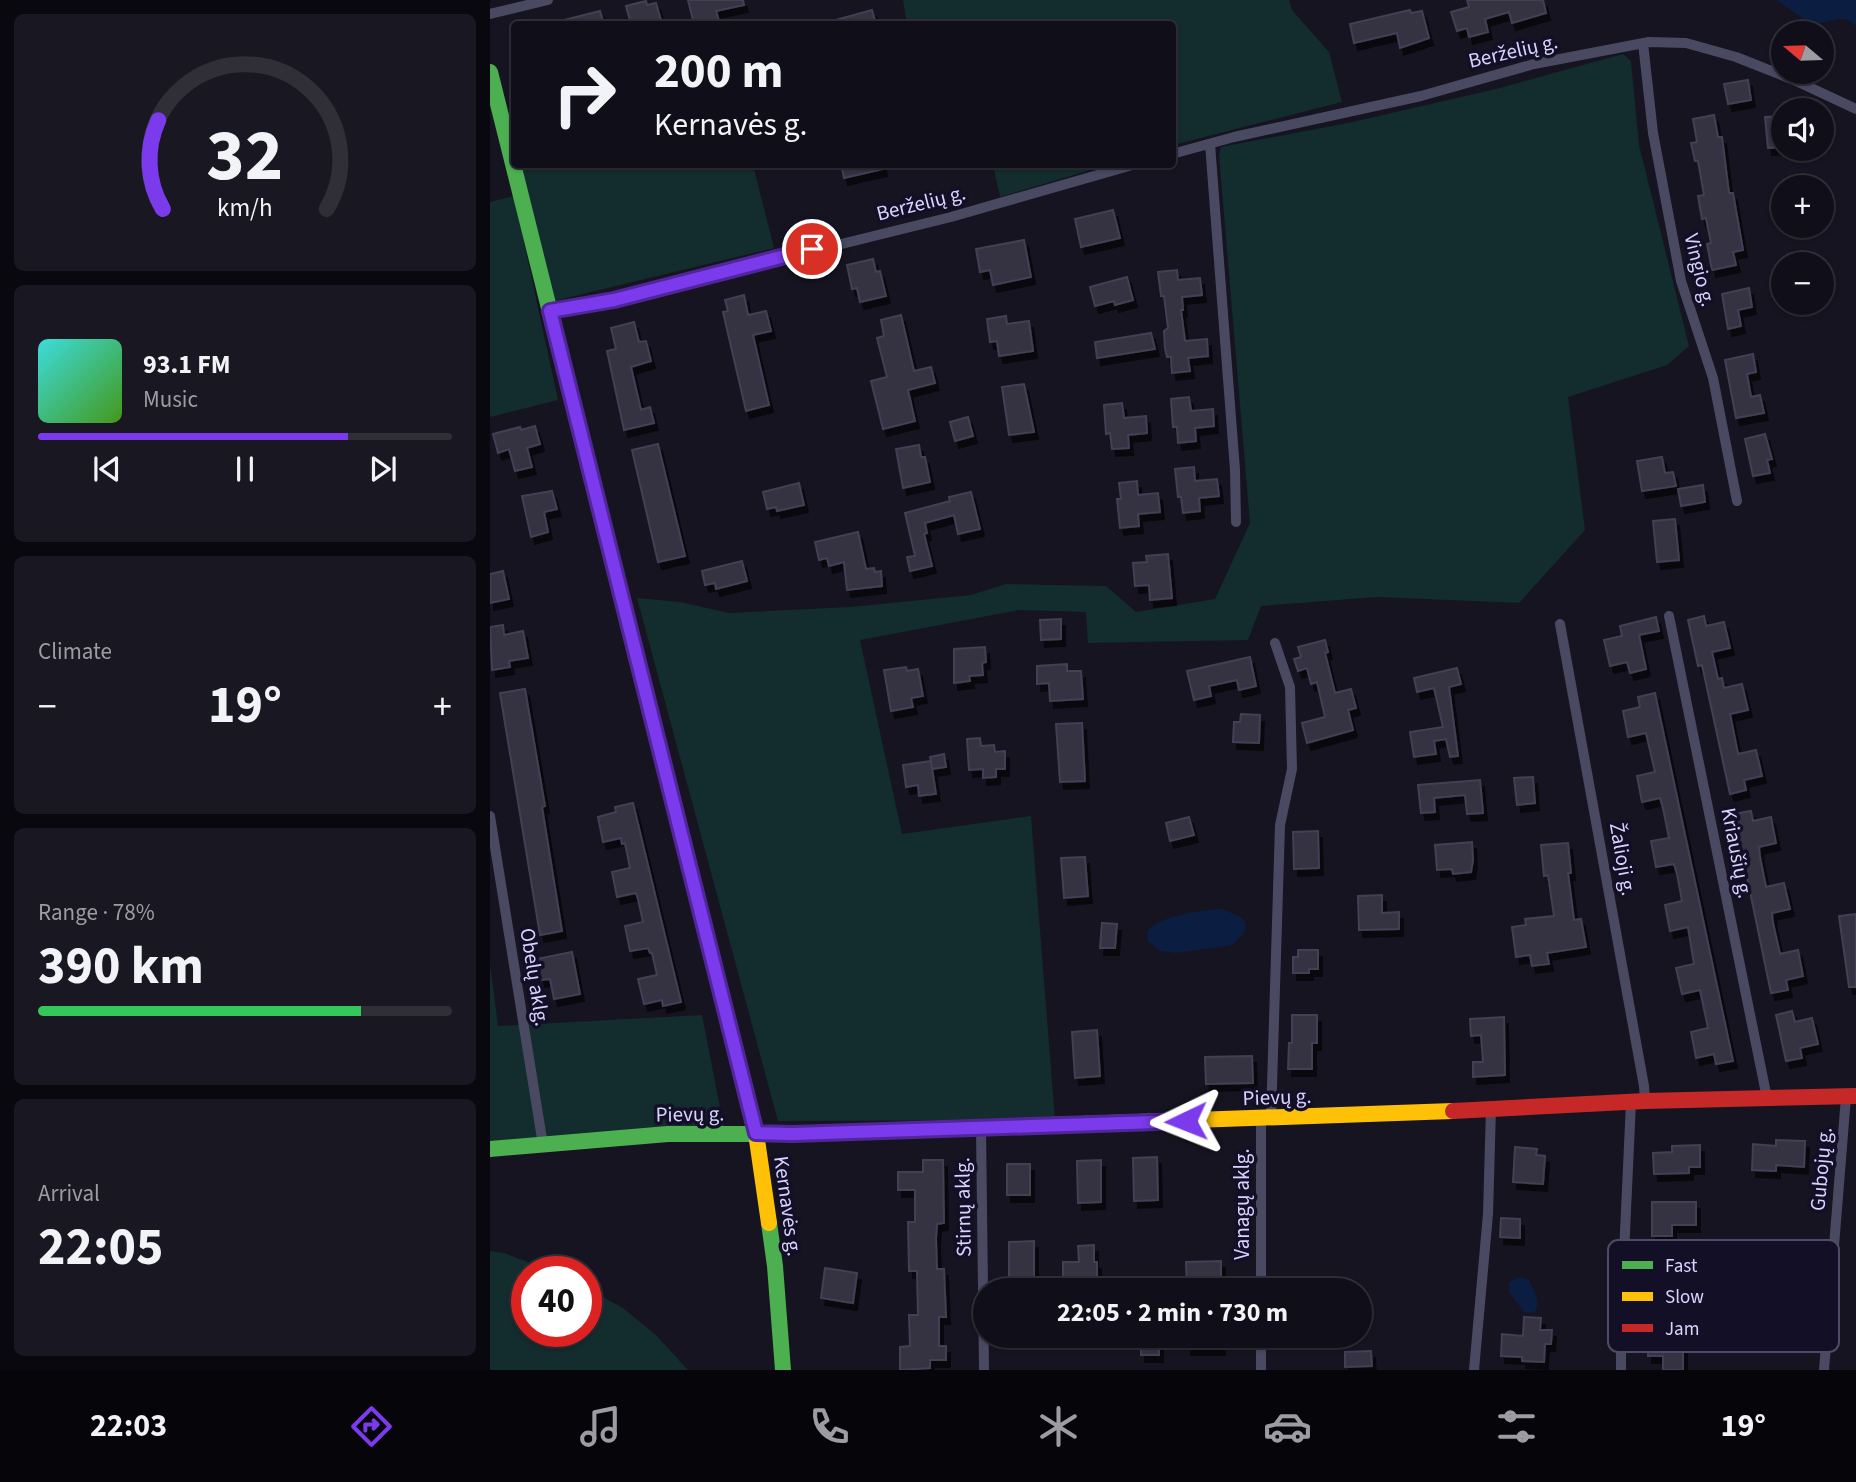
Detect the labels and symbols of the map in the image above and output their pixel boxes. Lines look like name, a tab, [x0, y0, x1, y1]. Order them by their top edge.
north arrow	[1771, 21, 1834, 84]
street label: Berželių g.	[1465, 26, 1561, 76]
street label: Berželių g.	[873, 177, 969, 229]
pin	[782, 219, 842, 279]
street label: Vingio g.	[1676, 230, 1724, 310]
street label: Kriaušių g.	[1713, 805, 1761, 901]
street label: Žalioji g.	[1602, 820, 1644, 898]
street label: Obelų aklg.	[512, 926, 558, 1028]
street label: Pievų g.	[1242, 1081, 1312, 1113]
position arrow	[1149, 1084, 1223, 1158]
street label: Pievų g.	[655, 1098, 725, 1130]
street label: Gubojų g.	[1802, 1126, 1840, 1212]
street label: Vanagų aklg.	[1227, 1148, 1257, 1260]
street label: Kernavės g.	[766, 1154, 810, 1258]
street label: Stirnų aklg.	[947, 1157, 979, 1257]
legend	[1608, 1240, 1839, 1352]
text: Fast	[1665, 1253, 1698, 1280]
speed limit sign: 40	[511, 1256, 602, 1347]
text: Slow	[1665, 1284, 1704, 1311]
text: Jam	[1665, 1316, 1699, 1343]

